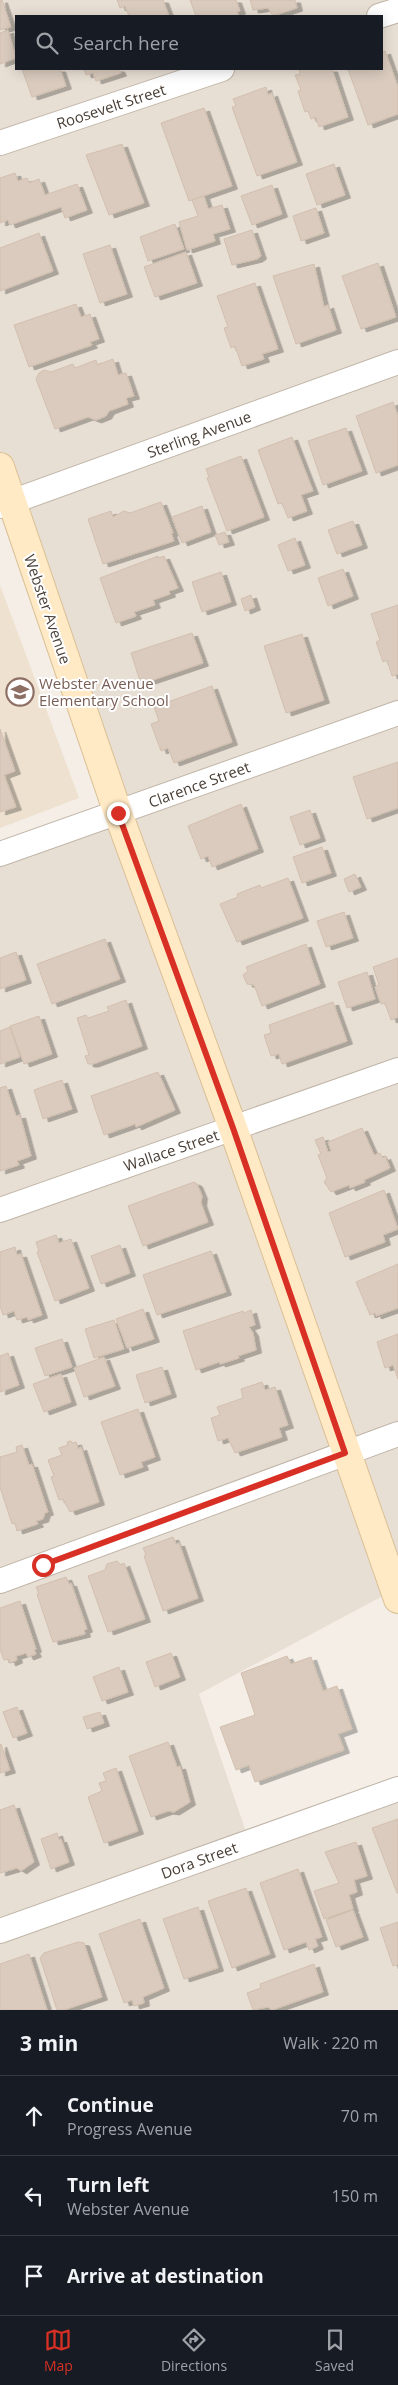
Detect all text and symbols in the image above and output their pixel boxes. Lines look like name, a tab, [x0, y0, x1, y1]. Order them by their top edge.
search box	[15, 15, 383, 70]
icon: search	[33, 29, 61, 57]
text: Search here	[73, 30, 179, 56]
street label: Roosevelt Street	[54, 79, 168, 133]
street label: Sterling Avenue	[144, 406, 254, 462]
street label: Webster Avenue	[20, 552, 76, 666]
place label: Webster Avenue Elementary School	[39, 673, 169, 710]
school or university icon: Webster Avenue Elementary School	[5, 677, 35, 707]
street label: Clarence Street	[145, 756, 253, 812]
route end	[107, 802, 130, 825]
street label: Wallace Street	[121, 1124, 221, 1176]
route start	[32, 1554, 55, 1577]
street label: Dora Street	[158, 1837, 240, 1883]
text: 3 min	[20, 2029, 78, 2057]
text: Walk · 220 m	[283, 2032, 378, 2054]
text: Continue	[67, 2092, 154, 2118]
icon: ahead	[20, 2102, 48, 2130]
text: 70 m	[341, 2105, 378, 2127]
text: Progress Avenue	[67, 2118, 192, 2140]
text: Turn left	[67, 2172, 149, 2198]
icon: left	[20, 2182, 48, 2210]
text: 150 m	[332, 2185, 378, 2207]
text: Webster Avenue	[67, 2198, 189, 2220]
icon: arrive	[20, 2262, 48, 2290]
text: Arrive at destination	[67, 2263, 264, 2289]
tab: Map	[44, 2326, 73, 2375]
tab: Directions	[161, 2326, 227, 2375]
tab: Saved	[315, 2326, 354, 2375]

